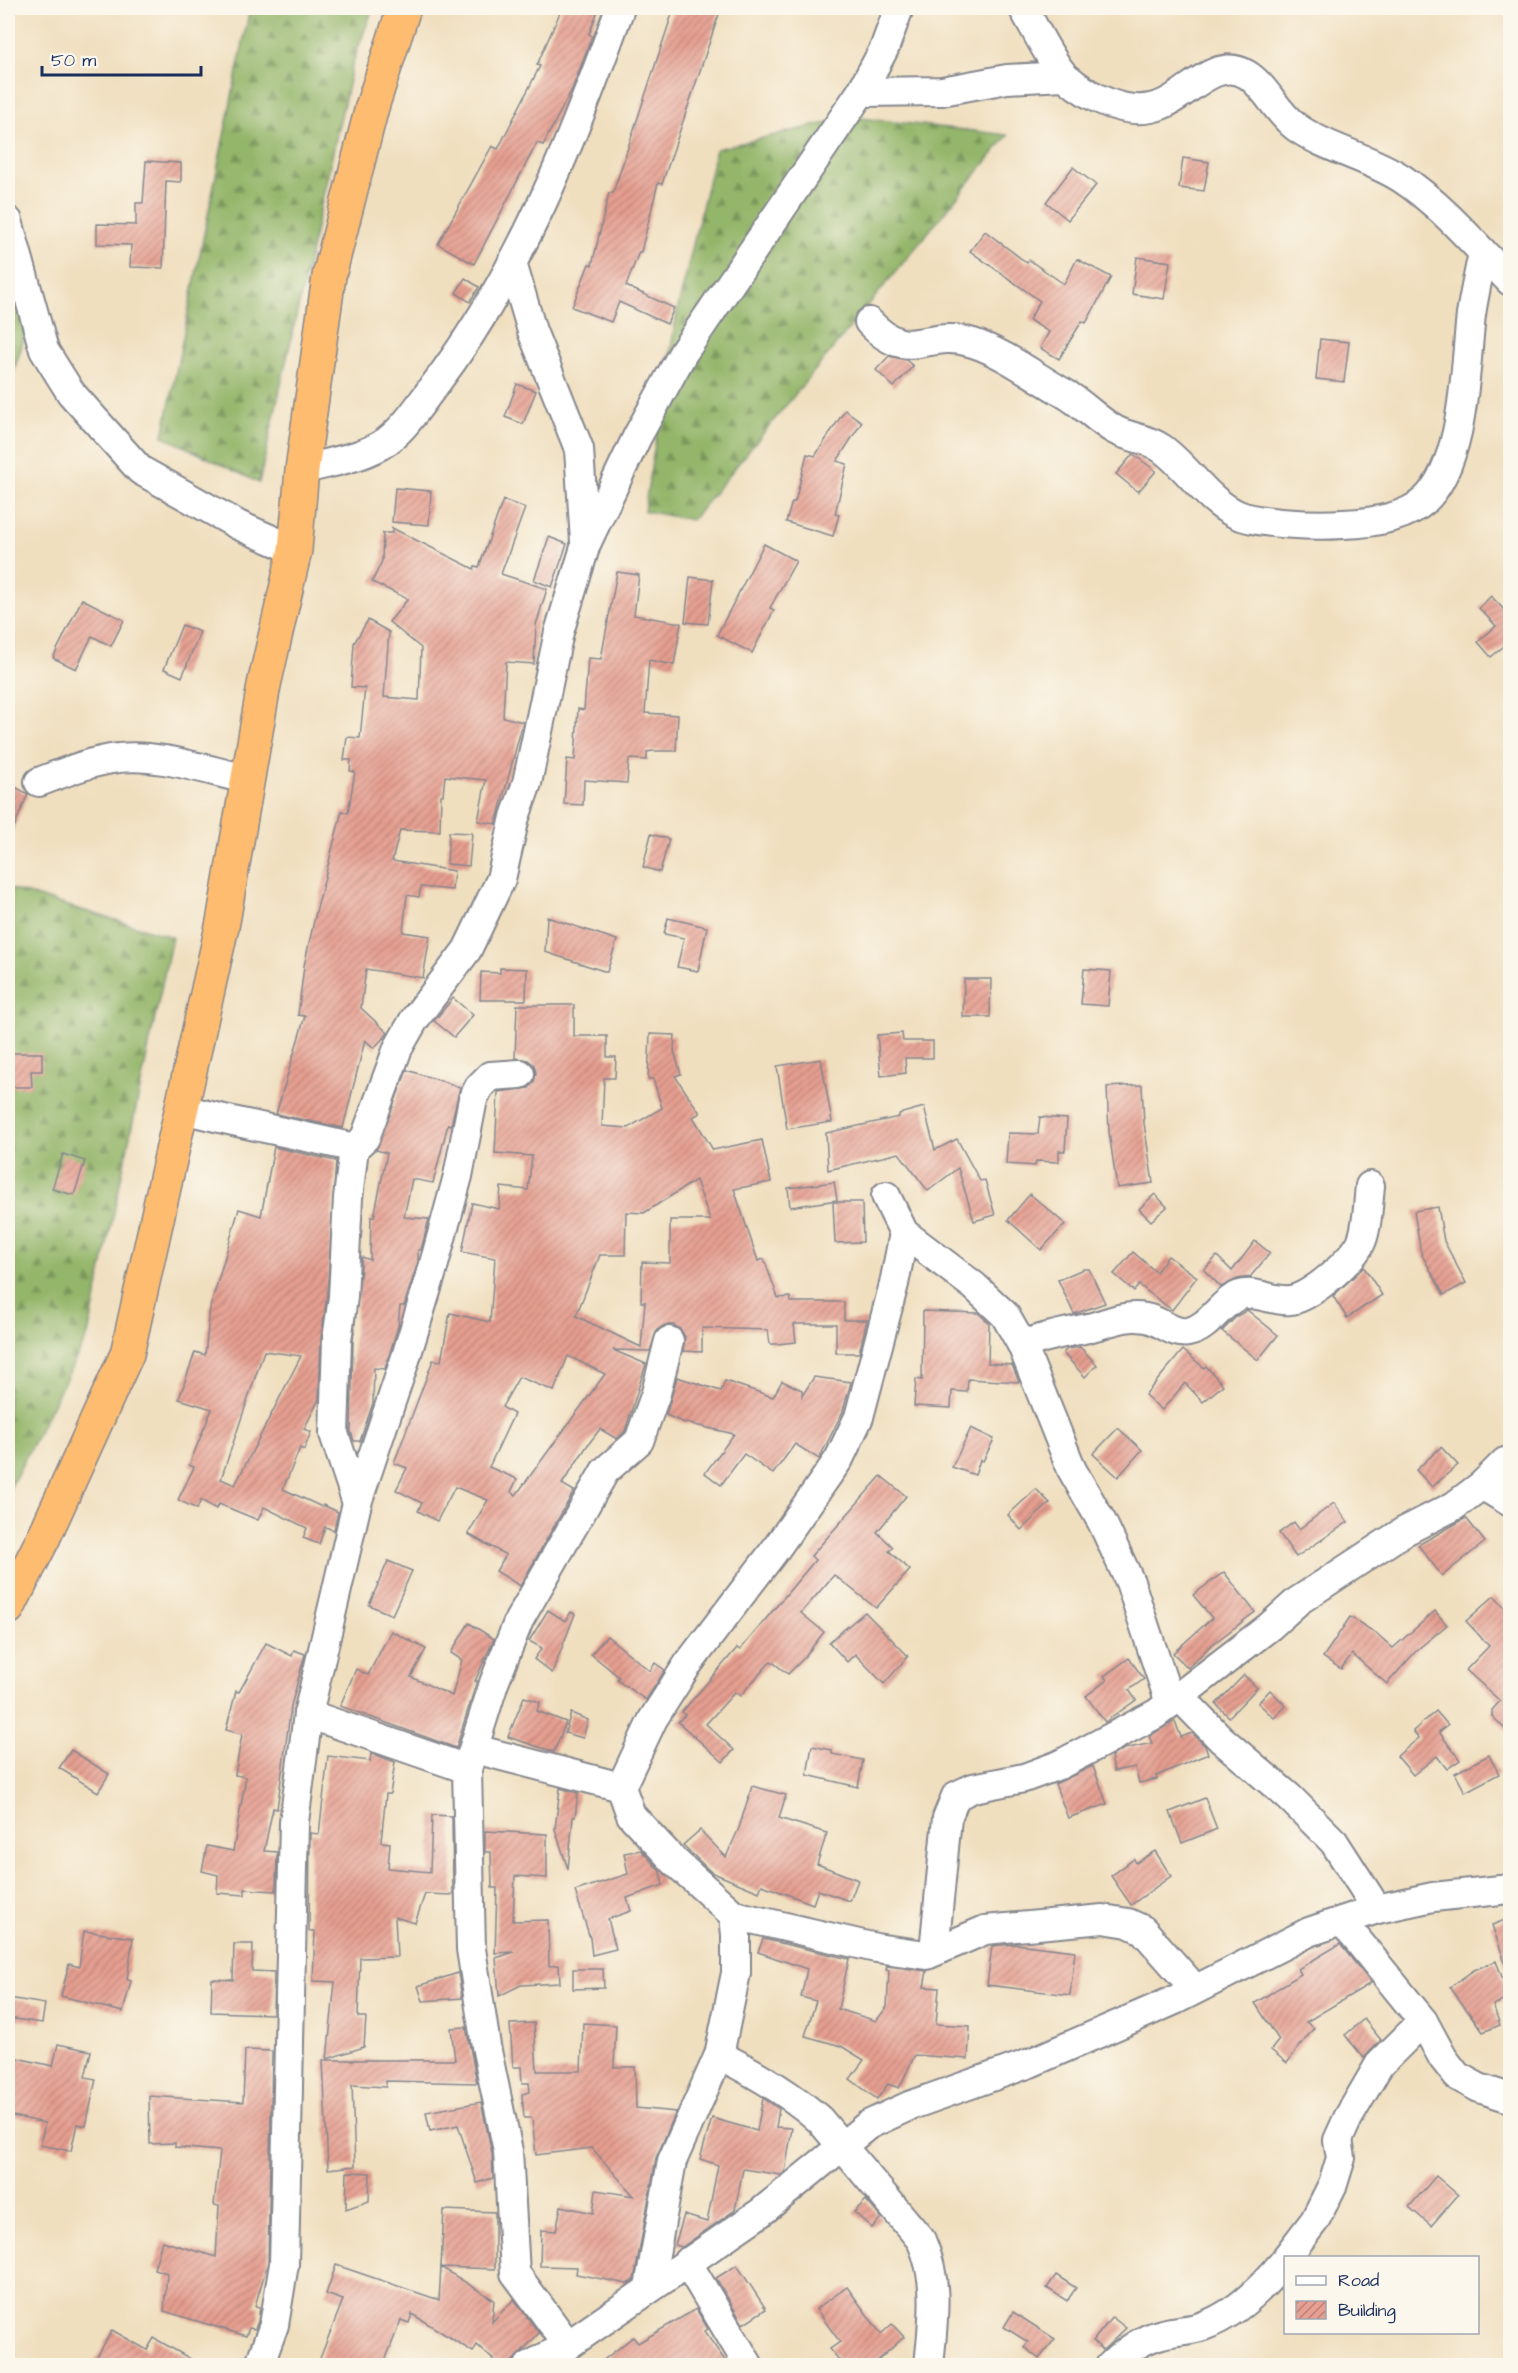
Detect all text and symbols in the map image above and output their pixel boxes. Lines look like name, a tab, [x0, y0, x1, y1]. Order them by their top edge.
scale bar	[42, 39, 201, 77]
text: 50 m	[51, 48, 96, 73]
legend	[1284, 2256, 1479, 2334]
text: Road	[1338, 2268, 1379, 2293]
text: Building	[1338, 2298, 1396, 2324]

